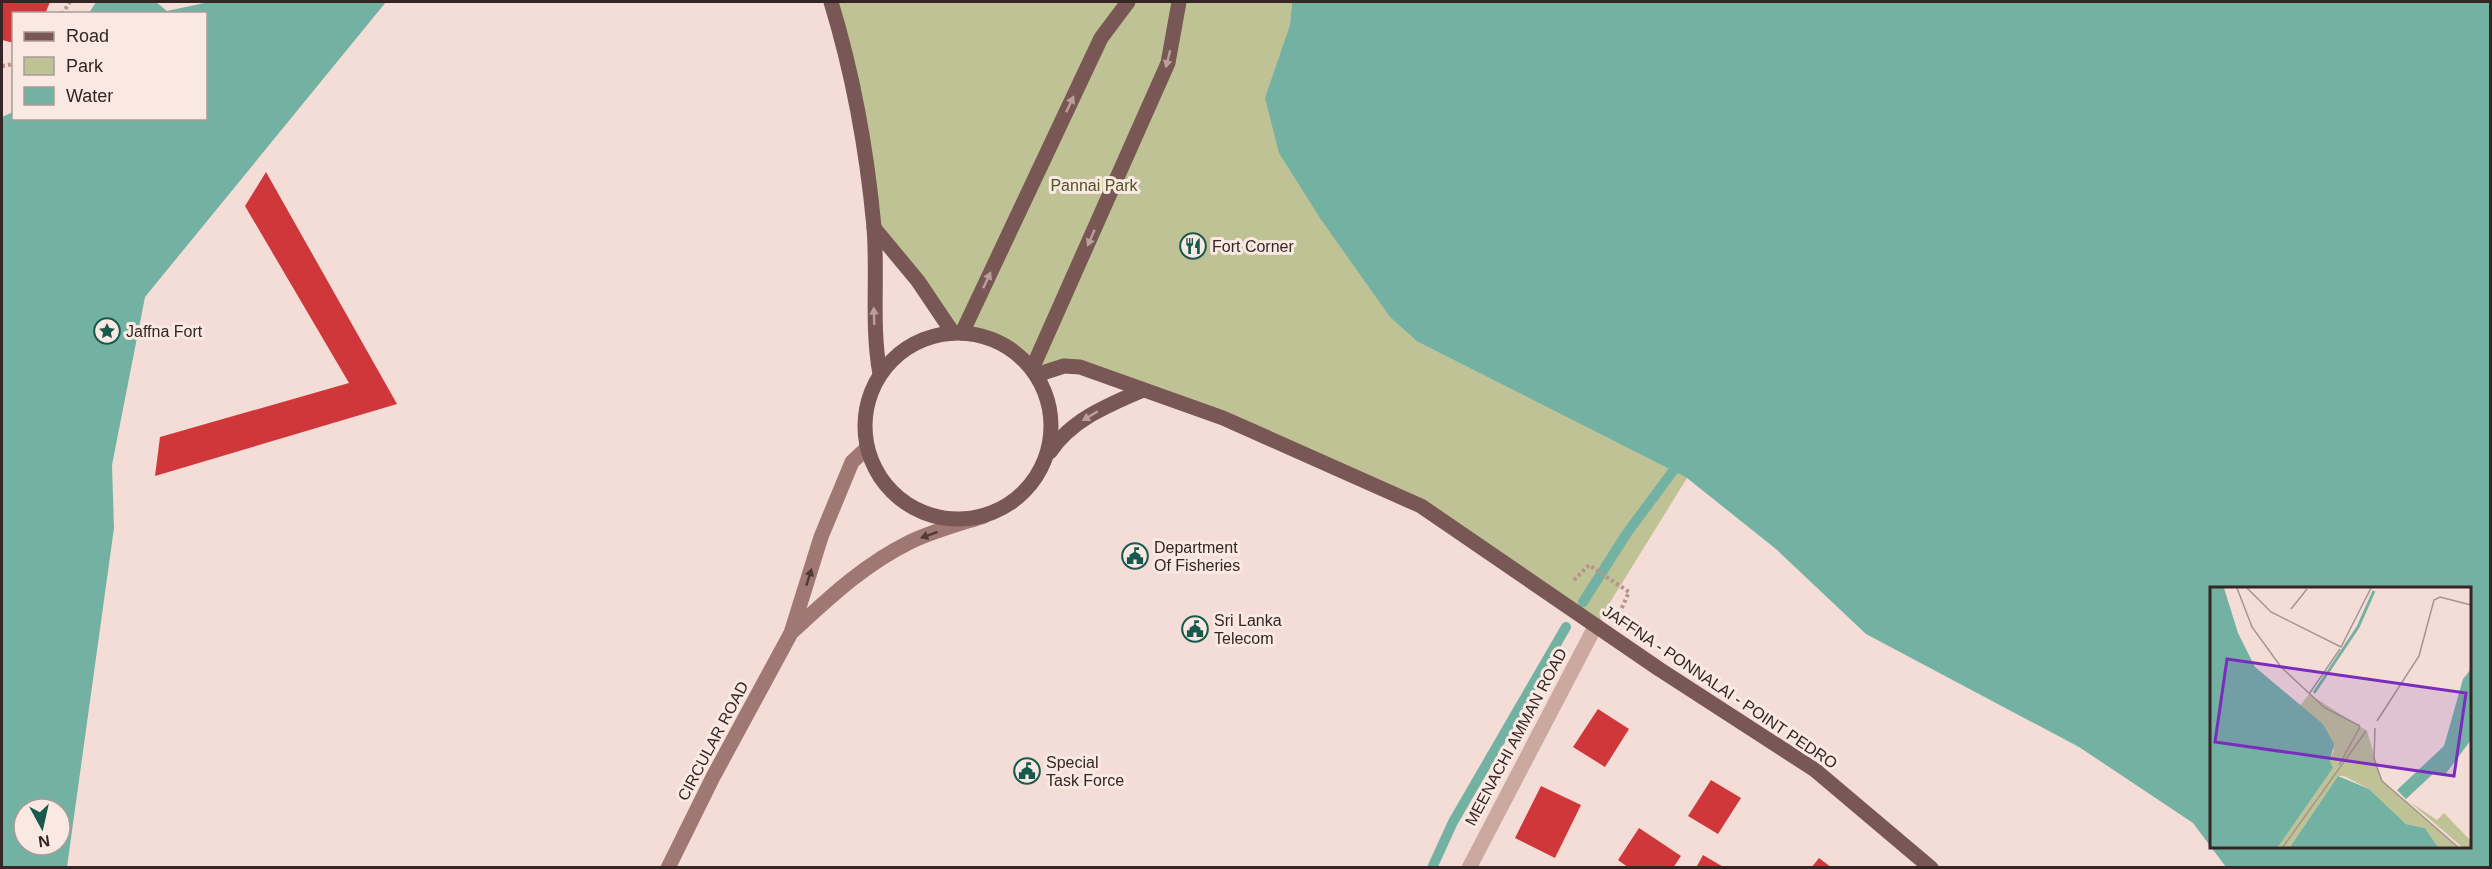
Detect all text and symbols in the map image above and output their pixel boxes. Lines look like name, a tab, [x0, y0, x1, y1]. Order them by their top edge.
legend	[12, 12, 207, 120]
text: Road	[66, 26, 109, 46]
one-way arrow	[1163, 50, 1173, 68]
text: Park	[66, 56, 104, 76]
text: Water	[66, 86, 113, 106]
one-way arrow	[1066, 96, 1075, 113]
park label: Pannai Park	[1050, 177, 1139, 194]
one-way arrow	[1086, 229, 1096, 247]
restaurant icon: Fort Corner	[1178, 231, 1208, 261]
place label: Fort Corner	[1212, 238, 1294, 255]
one-way arrow	[983, 272, 992, 289]
one-way arrow	[870, 307, 879, 326]
place icon: Jaffna Fort	[92, 316, 122, 346]
place label: Jaffna Fort	[126, 323, 203, 340]
one-way arrow	[1082, 410, 1098, 421]
one-way arrow	[919, 531, 937, 541]
place label: Department Of Fisheries	[1154, 539, 1240, 574]
public building icon: Department Of Fisheries	[1120, 541, 1150, 571]
one-way arrow	[804, 568, 814, 586]
inset map	[2210, 587, 2471, 848]
street label: JAFFNA - PONNALAI - POINT PEDRO	[1600, 602, 1840, 772]
place label: Sri Lanka Telecom	[1214, 612, 1282, 647]
public building icon: Sri Lanka Telecom	[1180, 614, 1210, 644]
street label: MEENACHI AMMAN ROAD	[1462, 645, 1570, 829]
street label: CIRCULAR ROAD	[674, 679, 752, 803]
place label: Special Task Force	[1046, 754, 1124, 789]
public building icon: Special Task Force	[1012, 756, 1042, 786]
north arrow	[12, 797, 72, 857]
text: N	[37, 832, 51, 851]

